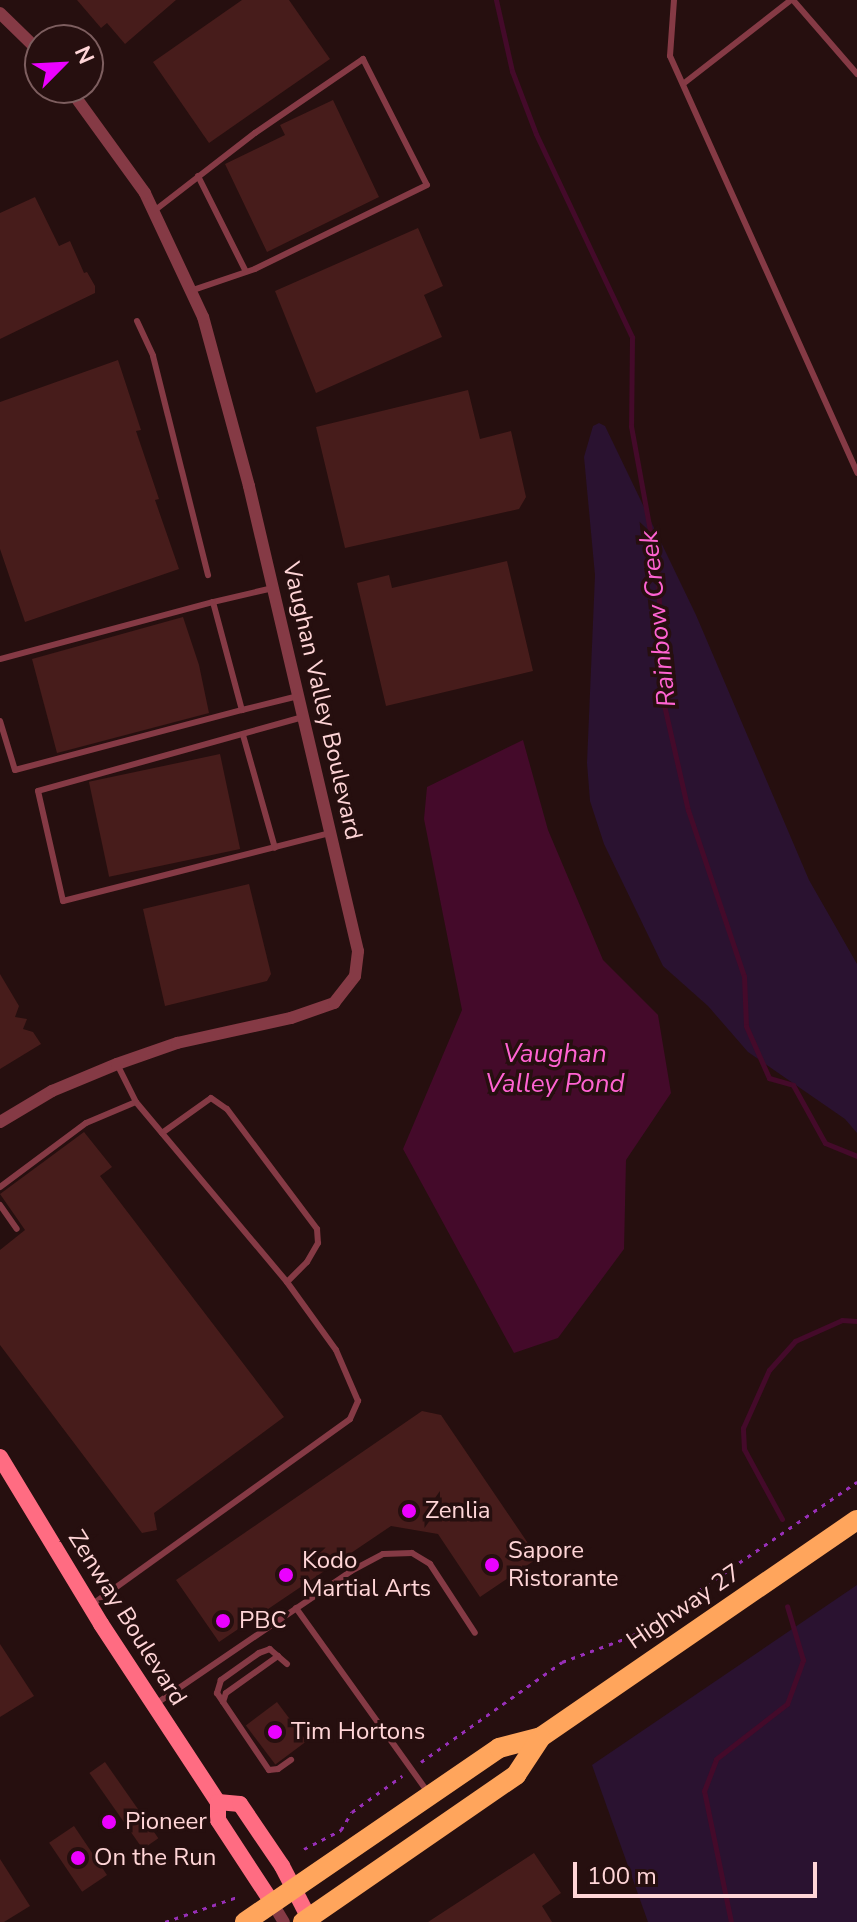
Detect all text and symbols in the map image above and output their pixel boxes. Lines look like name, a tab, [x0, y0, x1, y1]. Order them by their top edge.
north arrow	[24, 24, 104, 104]
text: N	[67, 41, 101, 69]
water label: Rainbow Creek	[633, 529, 683, 709]
street label: Vaughan Valley Boulevard	[276, 559, 368, 843]
water label: Vaughan Valley Pond	[485, 1038, 625, 1100]
place label: Zenlia	[425, 1497, 491, 1525]
marker: Zenlia	[400, 1502, 418, 1520]
street label: Zenway Boulevard	[62, 1525, 192, 1711]
place label: Sapore Ristorante	[508, 1537, 619, 1593]
place label: Kodo Martial Arts	[302, 1547, 431, 1603]
marker: Sapore Ristorante	[483, 1556, 501, 1574]
street label: Highway 27	[622, 1558, 746, 1656]
marker: Kodo Martial Arts	[277, 1566, 295, 1584]
place label: PBC	[239, 1607, 287, 1635]
marker: PBC	[214, 1612, 232, 1630]
place label: Tim Hortons	[291, 1718, 425, 1746]
marker: Tim Hortons	[266, 1723, 284, 1741]
place label: Pioneer	[125, 1808, 207, 1836]
marker: Pioneer	[100, 1813, 118, 1831]
place label: On the Run	[94, 1844, 216, 1872]
scale bar	[577, 1846, 821, 1896]
marker: On the Run	[69, 1849, 87, 1867]
text: 100 m	[587, 1860, 657, 1892]

